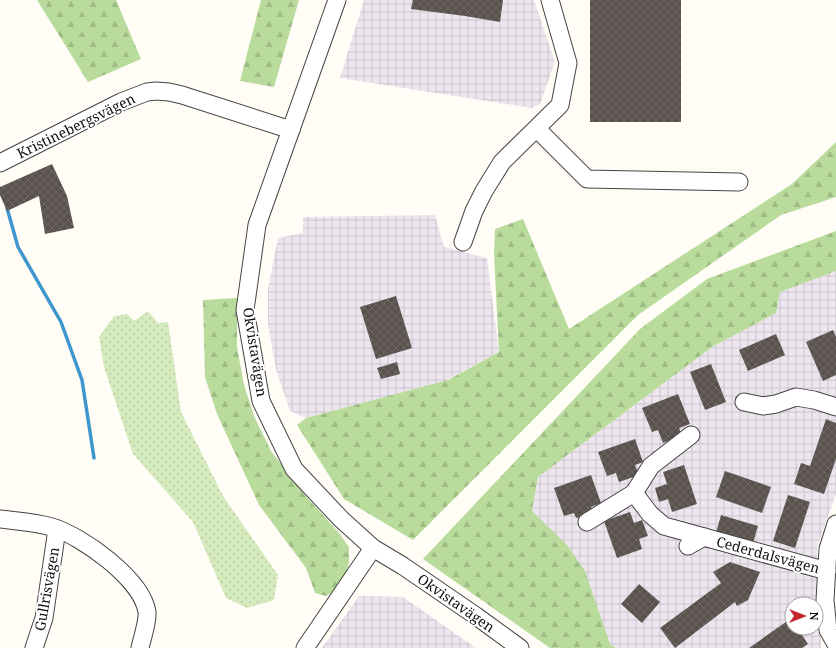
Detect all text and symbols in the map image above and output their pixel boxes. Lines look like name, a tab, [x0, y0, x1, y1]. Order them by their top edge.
street label: Kristinebergsvägen	[13, 89, 138, 163]
street label: Okvistavägen	[239, 306, 272, 398]
street label: Cederdalsvägen	[714, 532, 822, 577]
street label: Gullrisvägen	[30, 545, 63, 632]
street label: Okvistavägen	[414, 569, 499, 636]
north arrow	[784, 596, 824, 636]
text: N	[807, 612, 822, 621]

